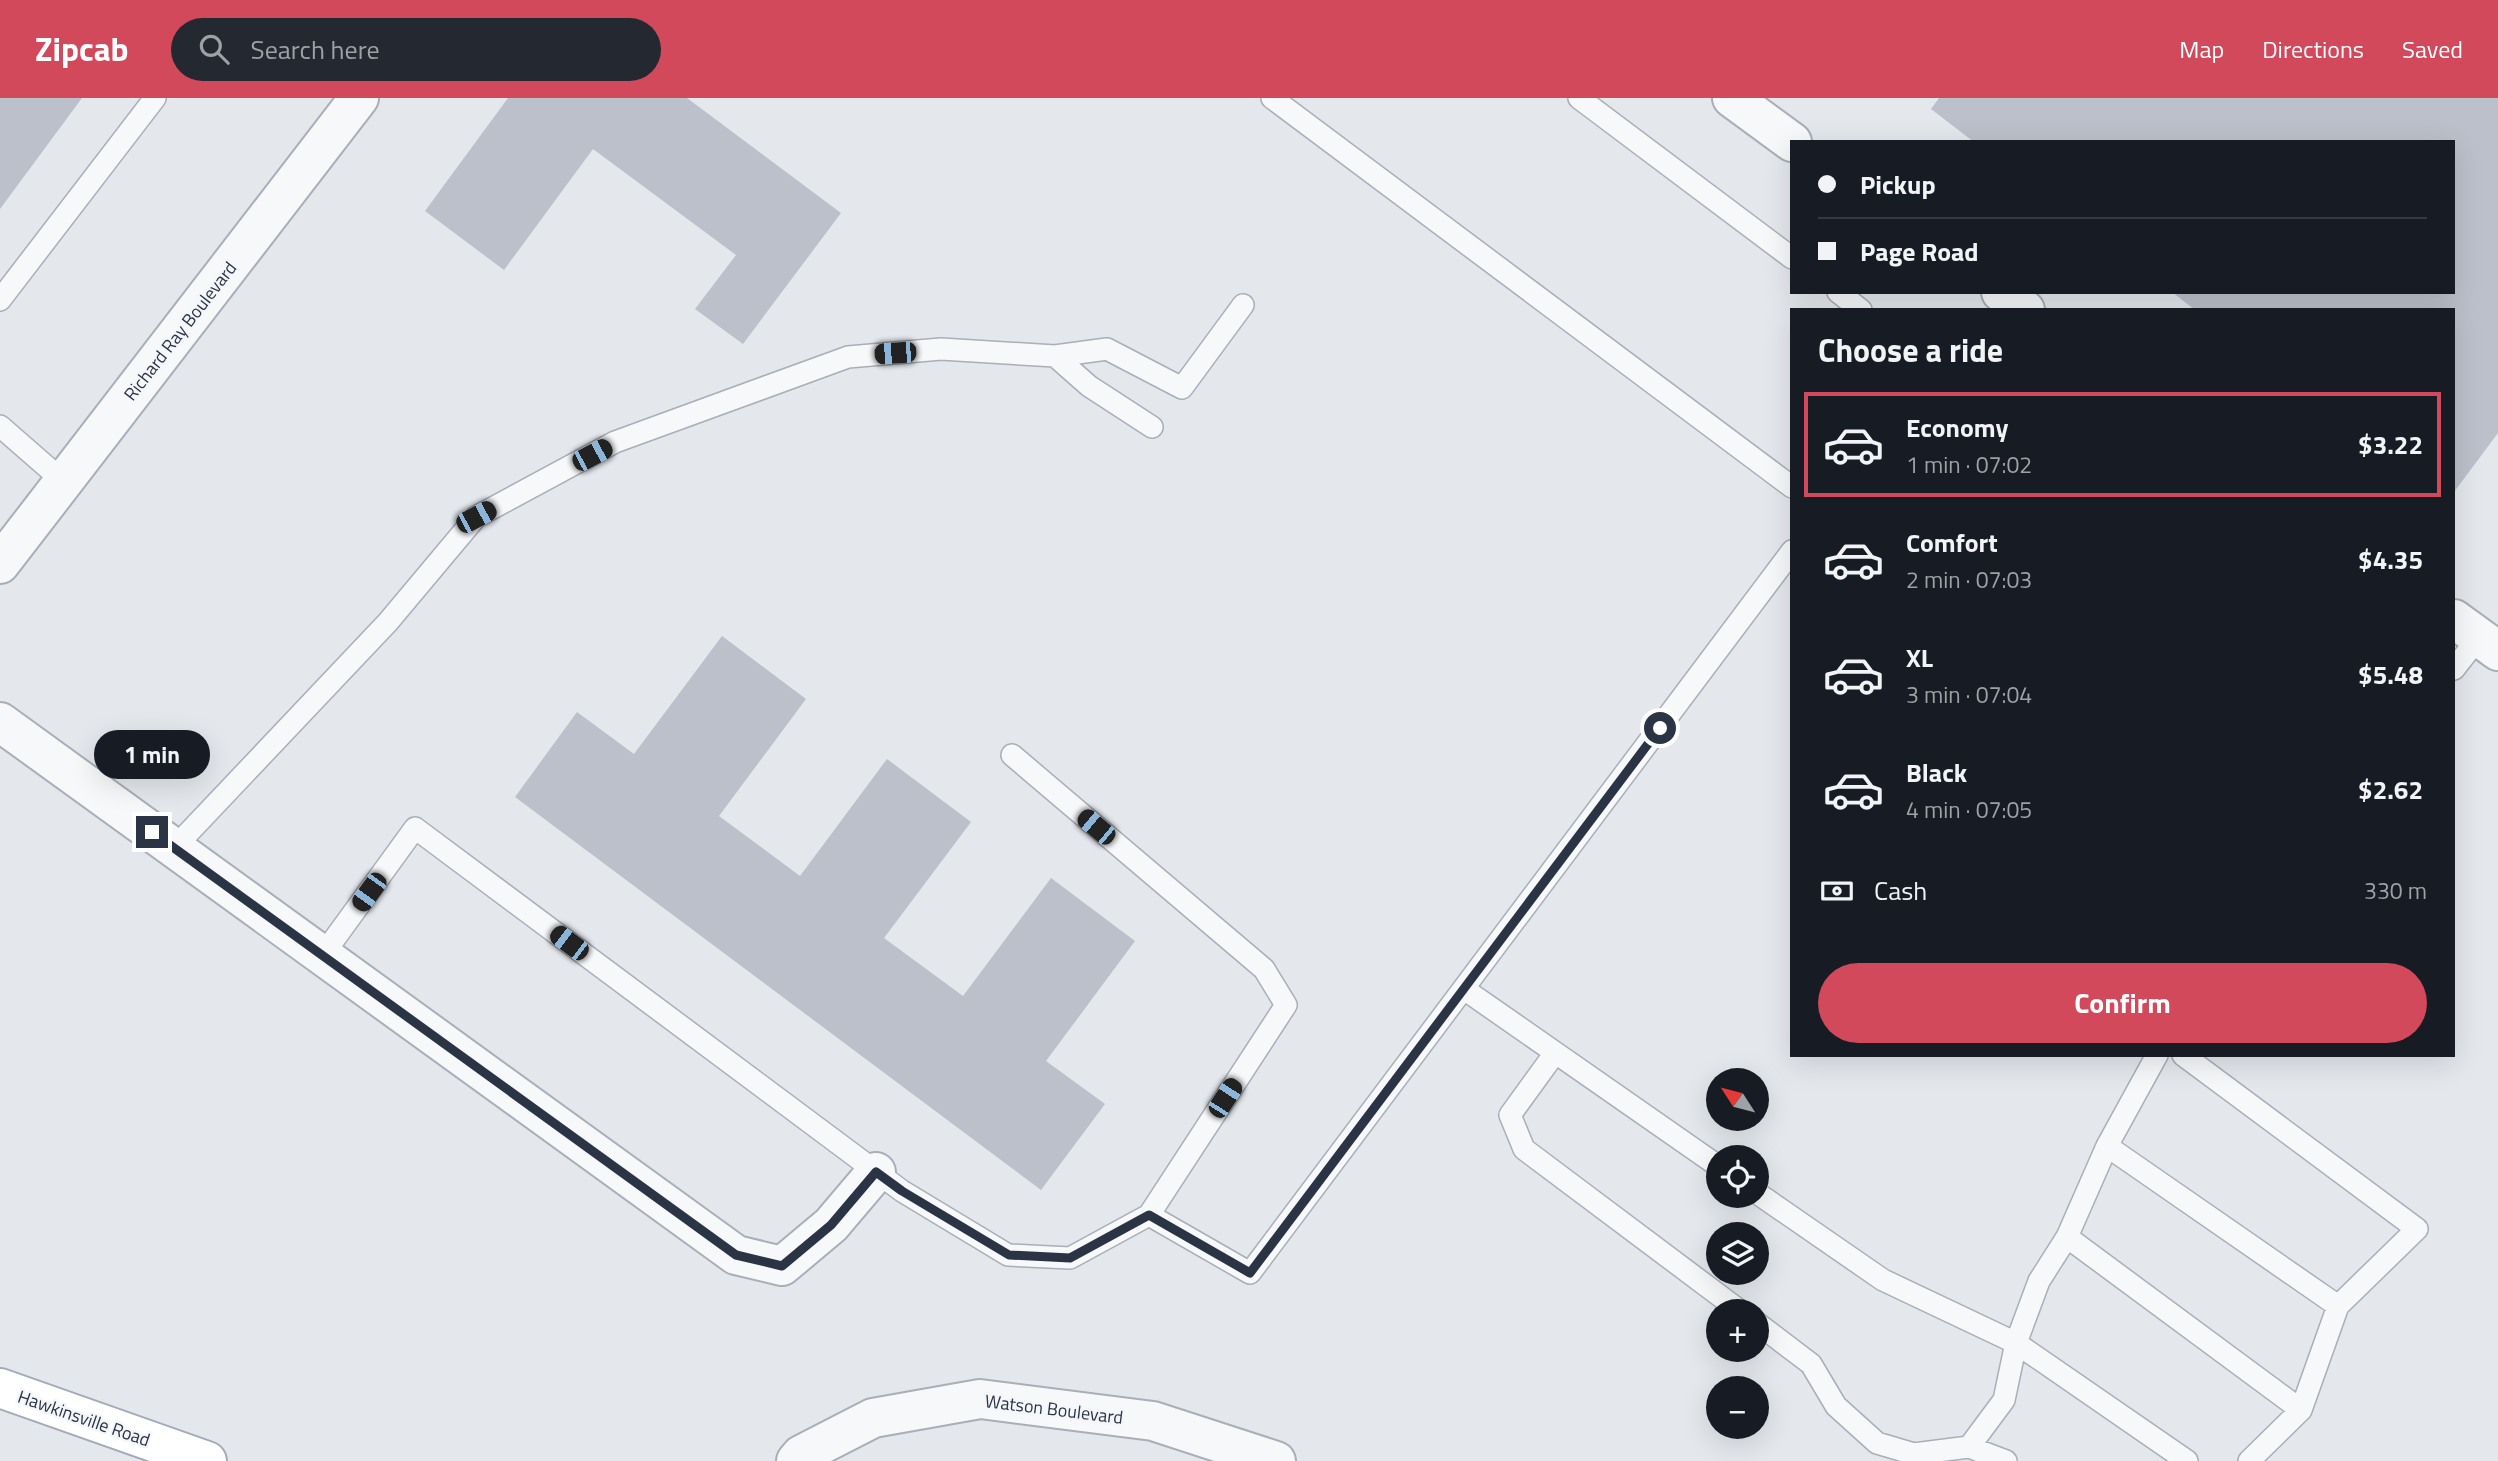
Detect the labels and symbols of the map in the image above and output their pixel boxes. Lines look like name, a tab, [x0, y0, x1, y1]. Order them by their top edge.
street label: Richard Ray Boulevard	[117, 256, 243, 406]
car	[874, 341, 917, 365]
car	[569, 436, 616, 474]
car	[453, 498, 500, 536]
route start	[1644, 712, 1676, 744]
callout: 1 min	[94, 730, 210, 780]
car	[1074, 805, 1119, 849]
route end	[136, 816, 168, 848]
car	[349, 869, 390, 915]
car	[546, 922, 593, 964]
north arrow	[1706, 1068, 1769, 1130]
car	[1205, 1075, 1246, 1121]
street label: Hawkinsville Road	[14, 1383, 154, 1453]
street label: Watson Boulevard	[983, 1387, 1125, 1431]

